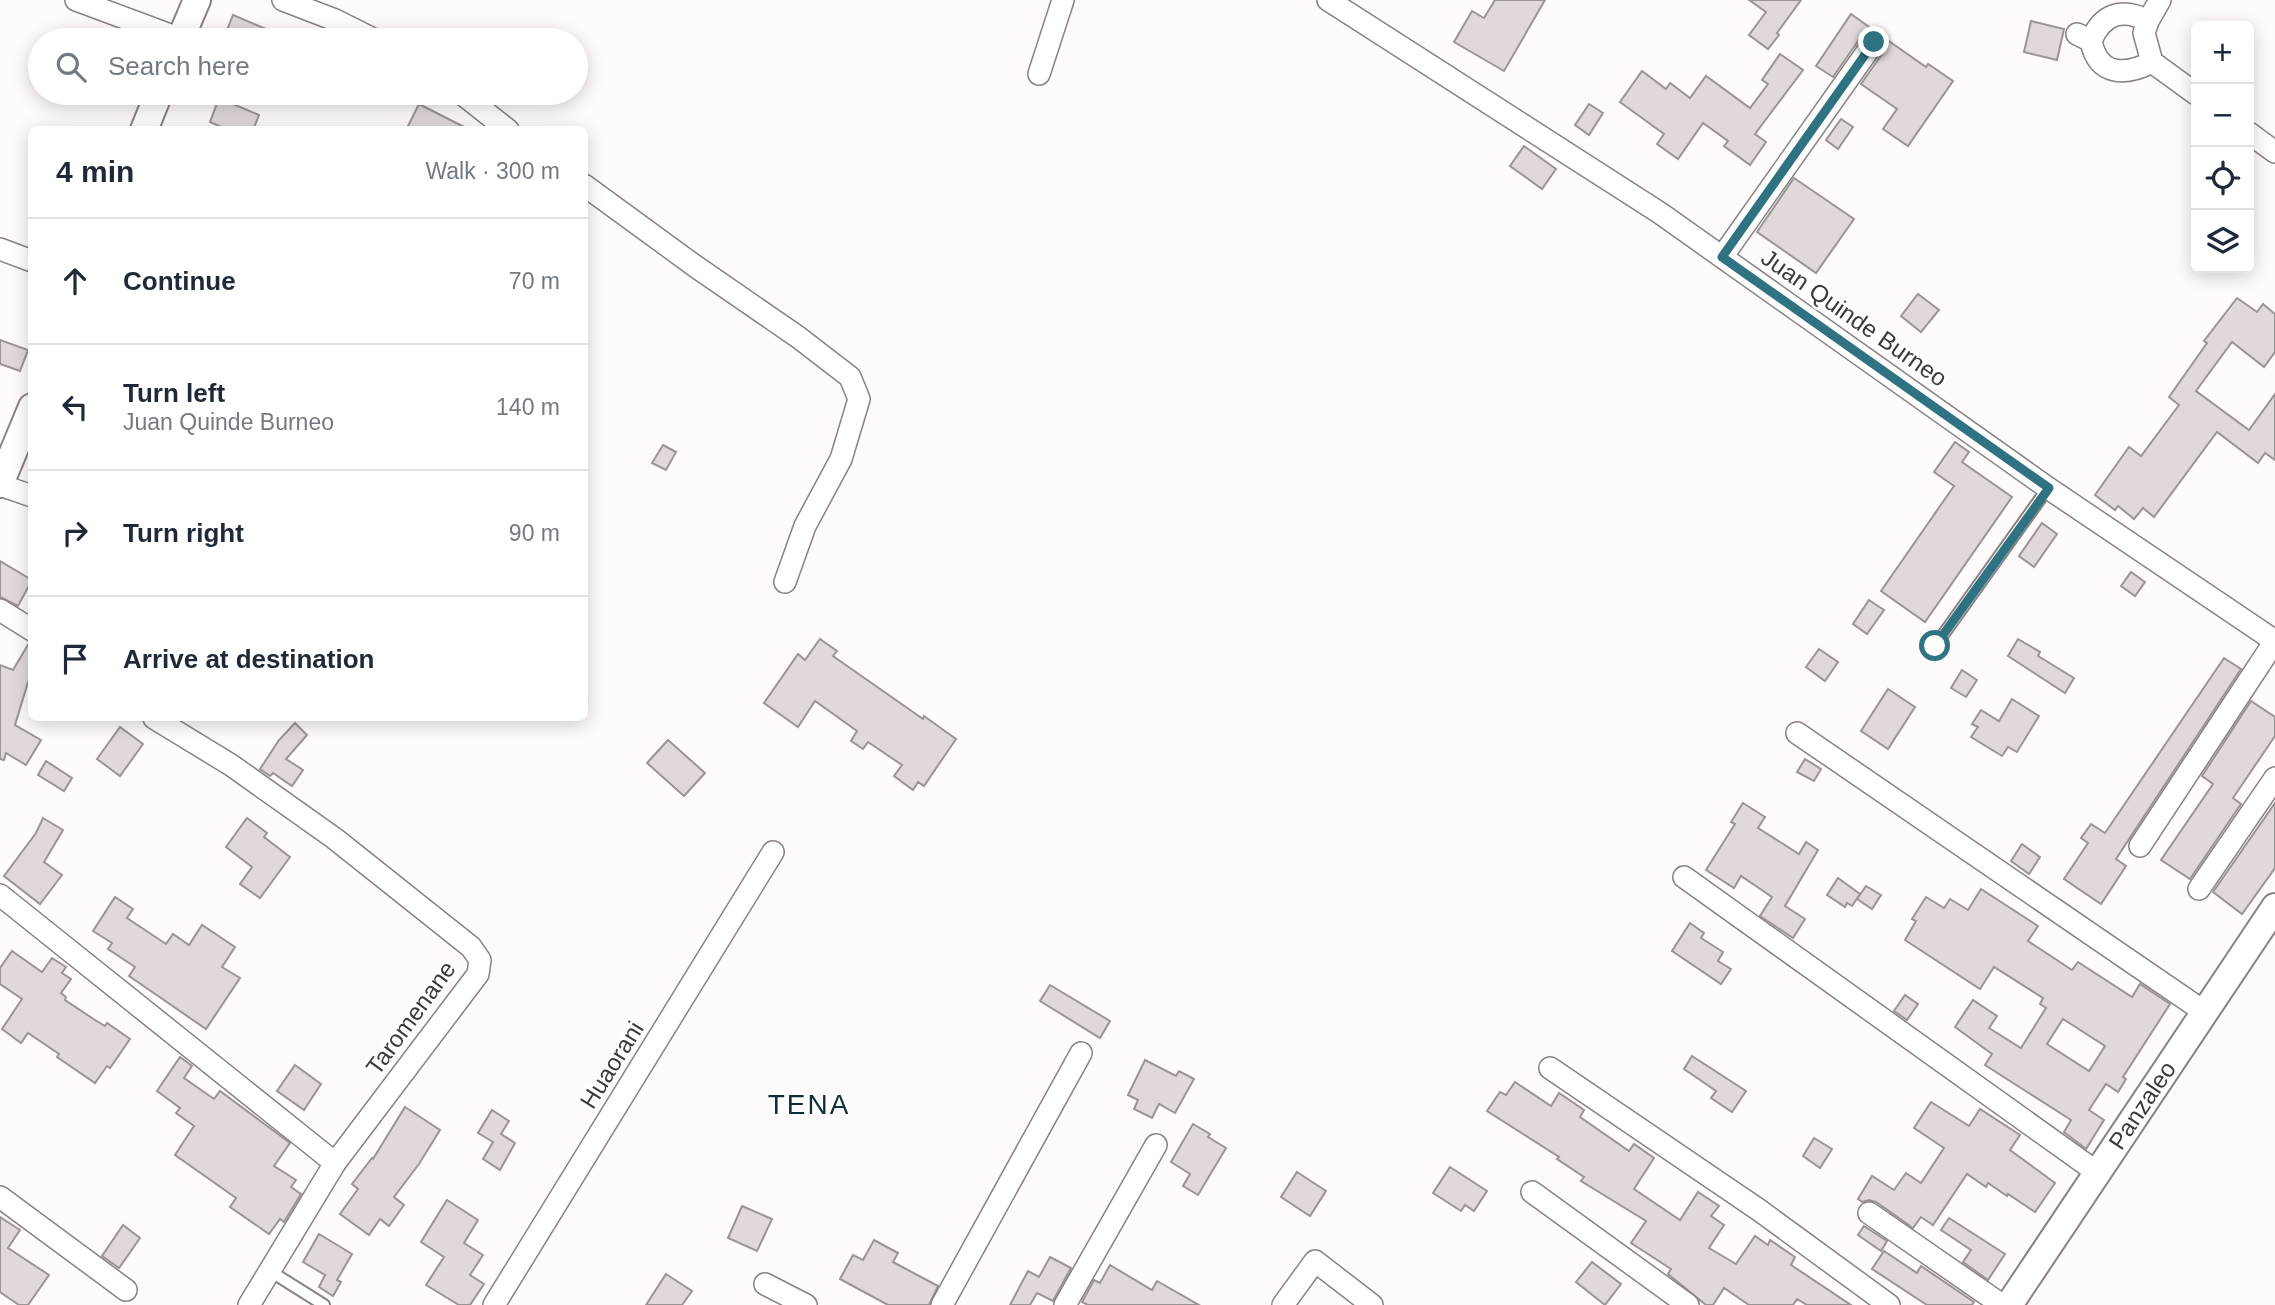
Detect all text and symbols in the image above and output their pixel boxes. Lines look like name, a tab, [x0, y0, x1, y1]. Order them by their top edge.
map controls	[2191, 21, 2254, 273]
button: +	[2191, 21, 2254, 84]
route end	[1858, 26, 1889, 57]
search box	[28, 28, 588, 105]
icon: search	[52, 48, 90, 86]
text: Search here	[108, 51, 250, 81]
button: −	[2191, 84, 2254, 147]
button: locate	[2191, 147, 2254, 210]
text: 4 min	[56, 155, 134, 188]
text: Walk · 300 m	[425, 158, 560, 184]
button: layers	[2191, 210, 2254, 273]
street label: Juan Quinde Burneo	[1756, 243, 1952, 392]
icon: ahead	[56, 262, 94, 300]
text: Continue	[123, 266, 236, 296]
text: 70 m	[509, 268, 560, 294]
text: Turn left	[123, 378, 225, 408]
icon: left	[56, 388, 94, 426]
text: 140 m	[496, 394, 560, 420]
text: Juan Quinde Burneo	[123, 409, 334, 435]
icon: right	[56, 514, 94, 552]
text: Turn right	[123, 518, 244, 548]
text: 90 m	[509, 520, 560, 546]
route start	[1919, 630, 1950, 661]
icon: arrive	[56, 640, 94, 678]
text: Arrive at destination	[123, 644, 374, 674]
street label: Taromenane	[360, 956, 461, 1080]
street label: Huaorani	[574, 1016, 649, 1113]
street label: Panzaleo	[2103, 1056, 2181, 1154]
district label: TENA	[768, 1089, 850, 1120]

